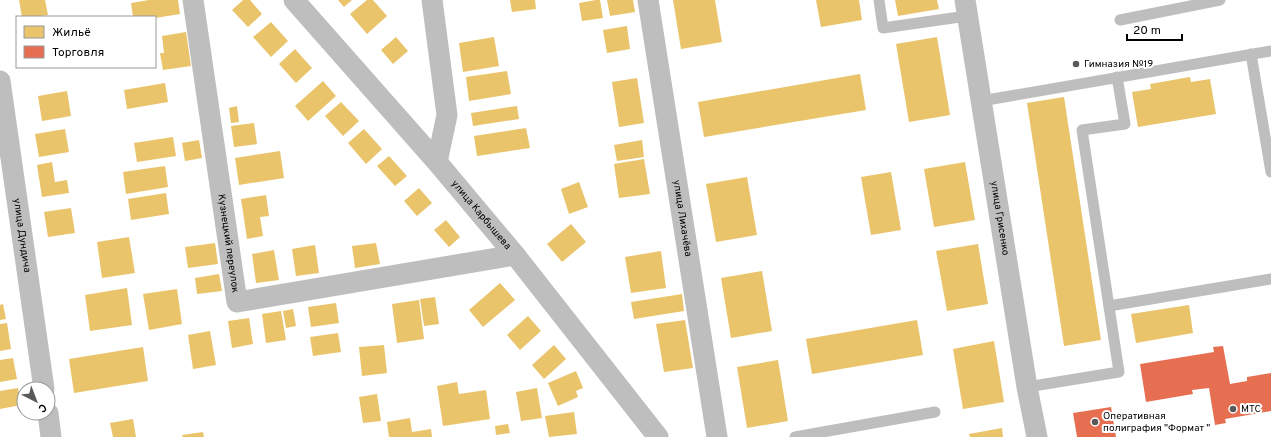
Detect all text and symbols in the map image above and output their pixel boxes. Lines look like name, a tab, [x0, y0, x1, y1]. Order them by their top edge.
legend	[16, 16, 156, 68]
scale bar	[1127, 16, 1182, 42]
text: 20 m	[1133, 23, 1161, 39]
text: Жильё	[52, 25, 91, 41]
text: Торговля	[52, 45, 104, 61]
place label: Гимназия №19	[1084, 58, 1153, 71]
marker: Гимназия №19	[1071, 59, 1081, 69]
street label: улица Карбышева	[448, 177, 514, 252]
street label: улица Лихачёва	[670, 179, 695, 258]
street label: улица Грисенко	[988, 180, 1012, 257]
street label: Кузнецкий переулок	[215, 193, 242, 294]
street label: улица Дундича	[10, 197, 34, 273]
north arrow	[16, 381, 56, 421]
text: С	[35, 400, 49, 415]
place label: МТС	[1241, 403, 1261, 416]
marker: МТС	[1228, 404, 1238, 414]
place label: Оперативная полиграфия "Формат "	[1103, 410, 1210, 435]
marker: Оперативная полиграфия "Формат "	[1090, 417, 1100, 427]

